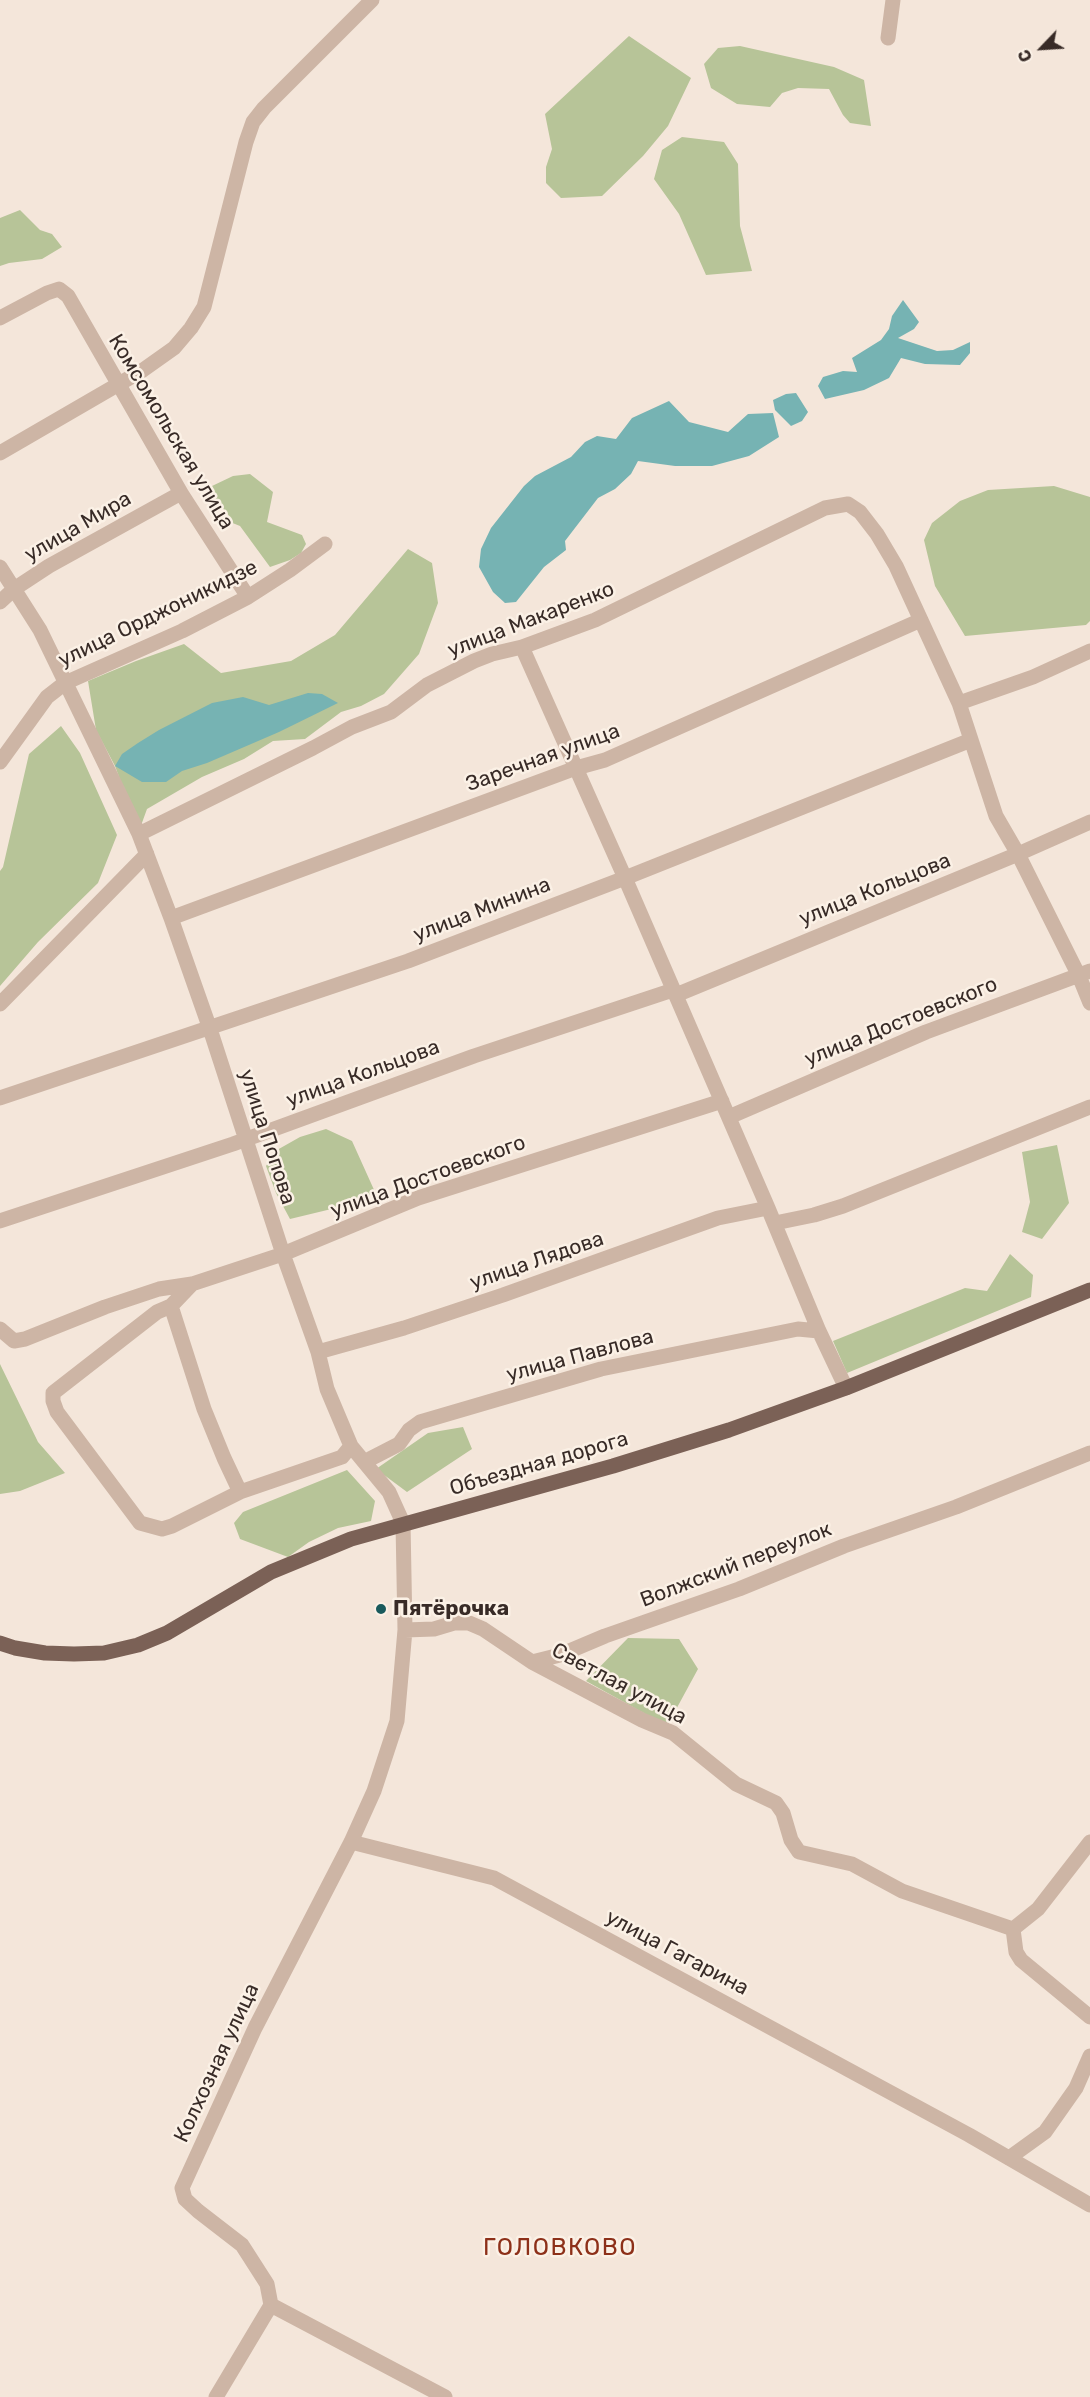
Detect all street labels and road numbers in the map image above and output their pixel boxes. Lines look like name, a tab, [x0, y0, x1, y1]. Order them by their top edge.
street label: Комсомольская улица	[103, 330, 239, 534]
street label: улица Мира	[20, 486, 136, 568]
street label: улица Орджоникидзе	[54, 555, 262, 673]
street label: улица Макаренко	[444, 577, 618, 663]
street label: Заречная улица	[463, 718, 623, 798]
street label: улица Кольцова	[796, 848, 954, 932]
street label: улица Минина	[410, 872, 554, 948]
street label: улица Достоевского	[801, 972, 1001, 1072]
street label: улица Кольцова	[283, 1035, 443, 1113]
street label: улица Попова	[233, 1066, 301, 1208]
street label: улица Достоевского	[327, 1130, 529, 1224]
street label: улица Лядова	[467, 1226, 607, 1296]
street label: улица Павлова	[504, 1324, 656, 1388]
street label: Объездная дорога	[447, 1426, 631, 1502]
street label: Волжский переулок	[637, 1517, 835, 1613]
street label: Светлая улица	[547, 1638, 691, 1730]
street label: улица Гагарина	[601, 1905, 753, 2001]
street label: Колхозная улица	[169, 1980, 265, 2146]

